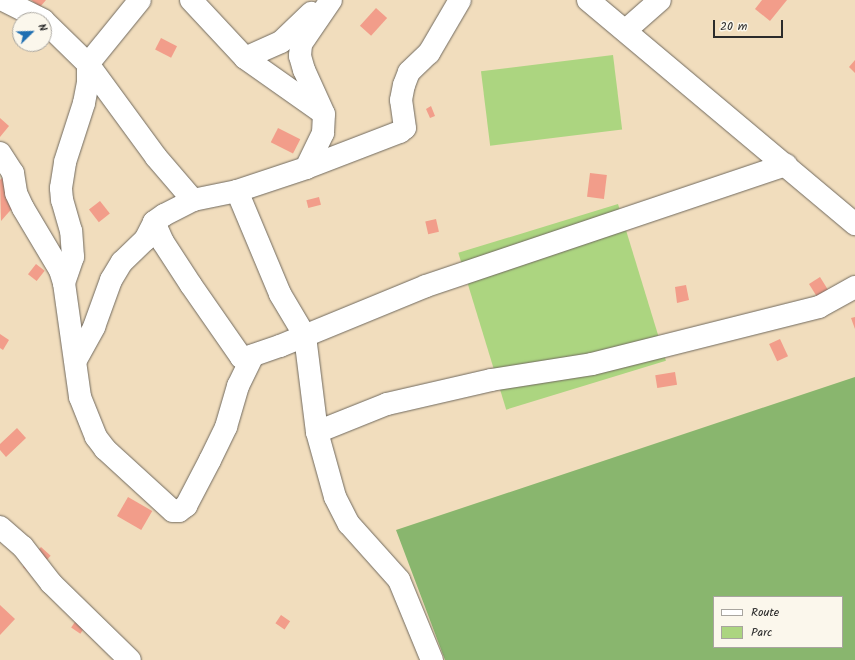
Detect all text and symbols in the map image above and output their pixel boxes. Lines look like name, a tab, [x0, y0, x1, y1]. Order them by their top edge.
north arrow	[12, 12, 52, 52]
scale bar	[715, 12, 785, 38]
text: 20 m	[720, 17, 747, 36]
text: N	[32, 21, 52, 34]
legend	[713, 596, 843, 648]
text: Route	[751, 603, 779, 622]
text: Parc	[751, 623, 772, 642]

